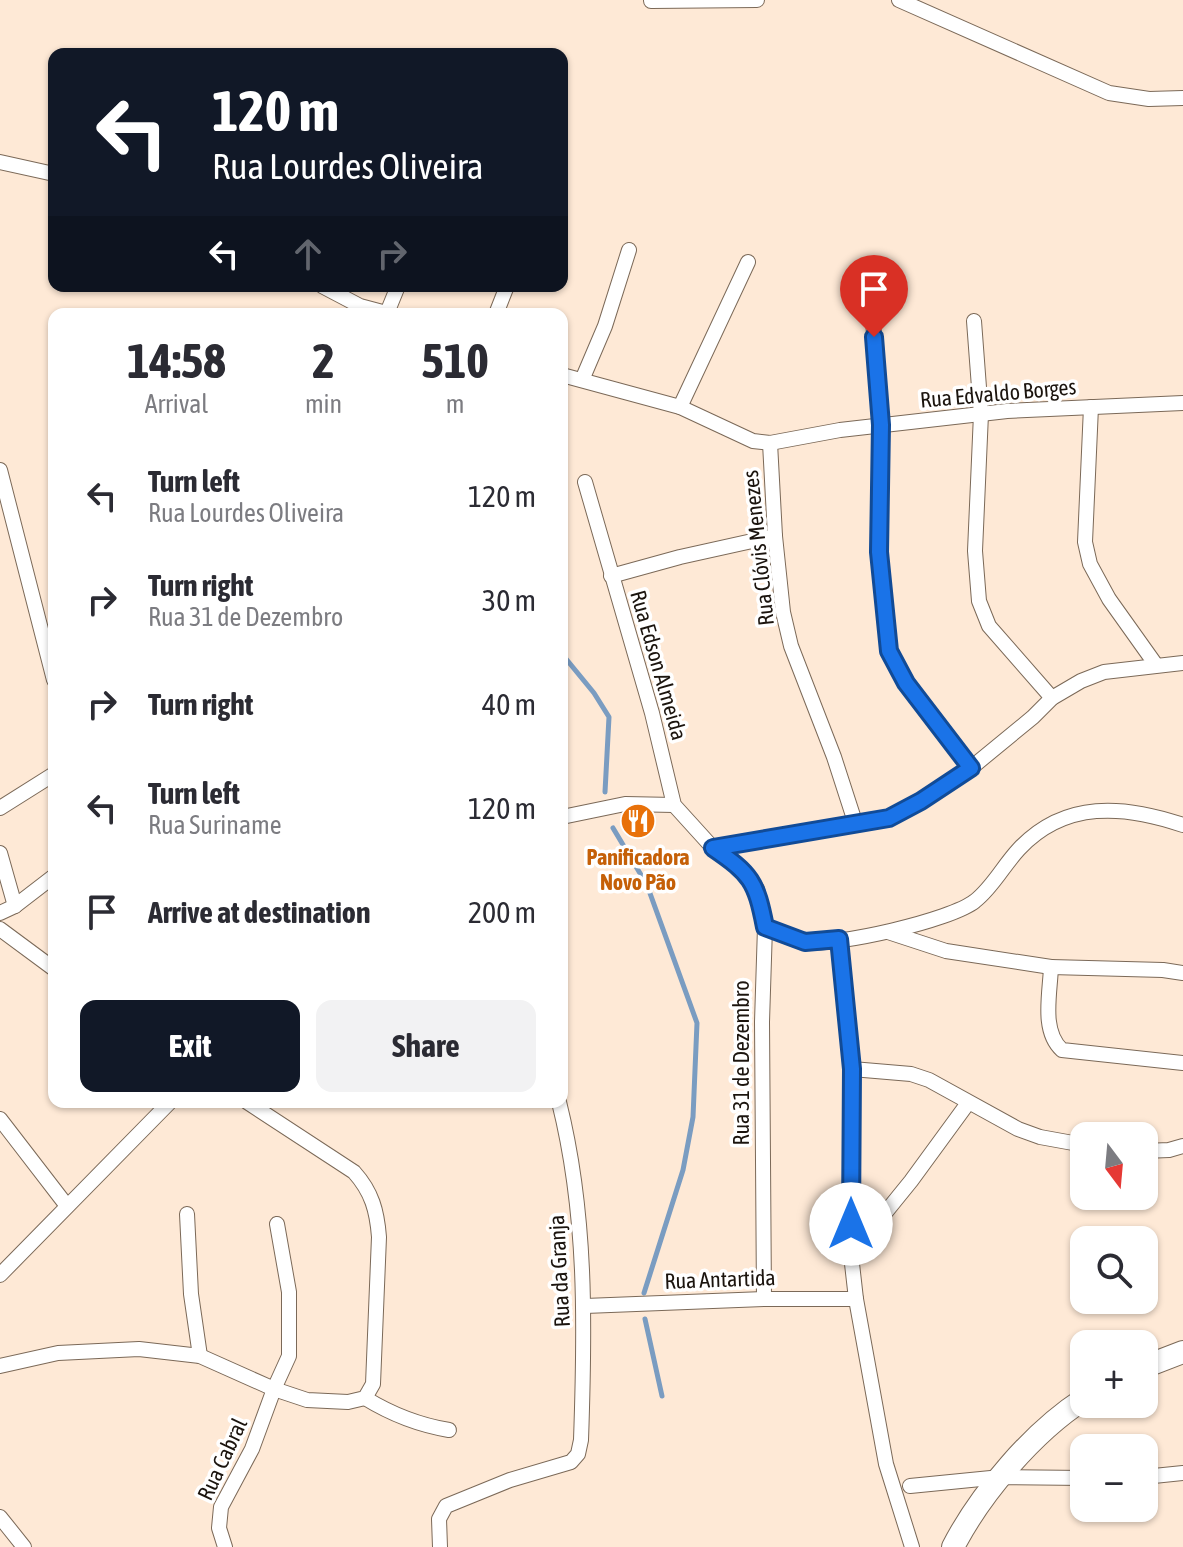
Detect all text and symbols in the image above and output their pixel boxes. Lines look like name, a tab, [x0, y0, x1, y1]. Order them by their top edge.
text: 120 m	[212, 79, 339, 143]
icon: left	[80, 80, 184, 184]
text: Rua Lourdes Oliveira	[212, 145, 484, 187]
icon: left	[202, 232, 246, 276]
icon: ahead	[286, 232, 330, 276]
icon: right	[370, 232, 414, 276]
pin	[840, 255, 908, 337]
icon: arrive	[852, 267, 896, 311]
text: 14:58	[127, 333, 226, 388]
text: 2	[312, 333, 335, 388]
text: 510	[421, 333, 489, 388]
street label: Rua Edvaldo Borges	[919, 373, 1077, 413]
text: Arrival	[145, 389, 208, 419]
text: min	[305, 389, 342, 419]
text: m	[446, 389, 464, 419]
text: Turn left	[148, 464, 240, 498]
street label: Rua Clóvis Menezes	[737, 469, 779, 627]
icon: left	[80, 474, 124, 518]
text: 120 m	[468, 479, 536, 513]
text: Rua Lourdes Oliveira	[148, 498, 344, 528]
text: Turn right	[148, 568, 254, 602]
icon: right	[80, 578, 124, 622]
text: 30 m	[482, 583, 536, 617]
street label: Rua Edson Almeida	[625, 587, 693, 743]
text: Rua 31 de Dezembro	[148, 602, 343, 632]
icon: right	[80, 682, 124, 726]
text: Turn right	[148, 687, 254, 721]
text: 40 m	[482, 687, 536, 721]
text: Turn left	[148, 776, 240, 810]
icon: left	[80, 786, 124, 830]
text: 120 m	[468, 791, 536, 825]
restaurant icon: Panificadora Novo Pão	[619, 802, 657, 840]
text: Rua Suriname	[148, 810, 282, 840]
place label: Panificadora Novo Pão	[587, 844, 689, 895]
icon: arrive	[80, 890, 124, 934]
text: Arrive at destination	[148, 895, 370, 929]
text: 200 m	[468, 895, 536, 929]
street label: Rua 31 de Dezembro	[728, 980, 754, 1146]
button: Exit	[80, 1000, 300, 1092]
button: Share	[316, 1000, 536, 1092]
north arrow	[1070, 1122, 1158, 1210]
map controls	[1070, 1122, 1158, 1522]
position arrow	[809, 1182, 893, 1266]
street label: Rua da Granja	[543, 1214, 575, 1328]
button: search	[1070, 1226, 1158, 1314]
street label: Rua Antartida	[664, 1264, 776, 1294]
button: +	[1070, 1330, 1158, 1418]
street label: Rua Cabral	[192, 1414, 252, 1504]
button: −	[1070, 1434, 1158, 1522]

